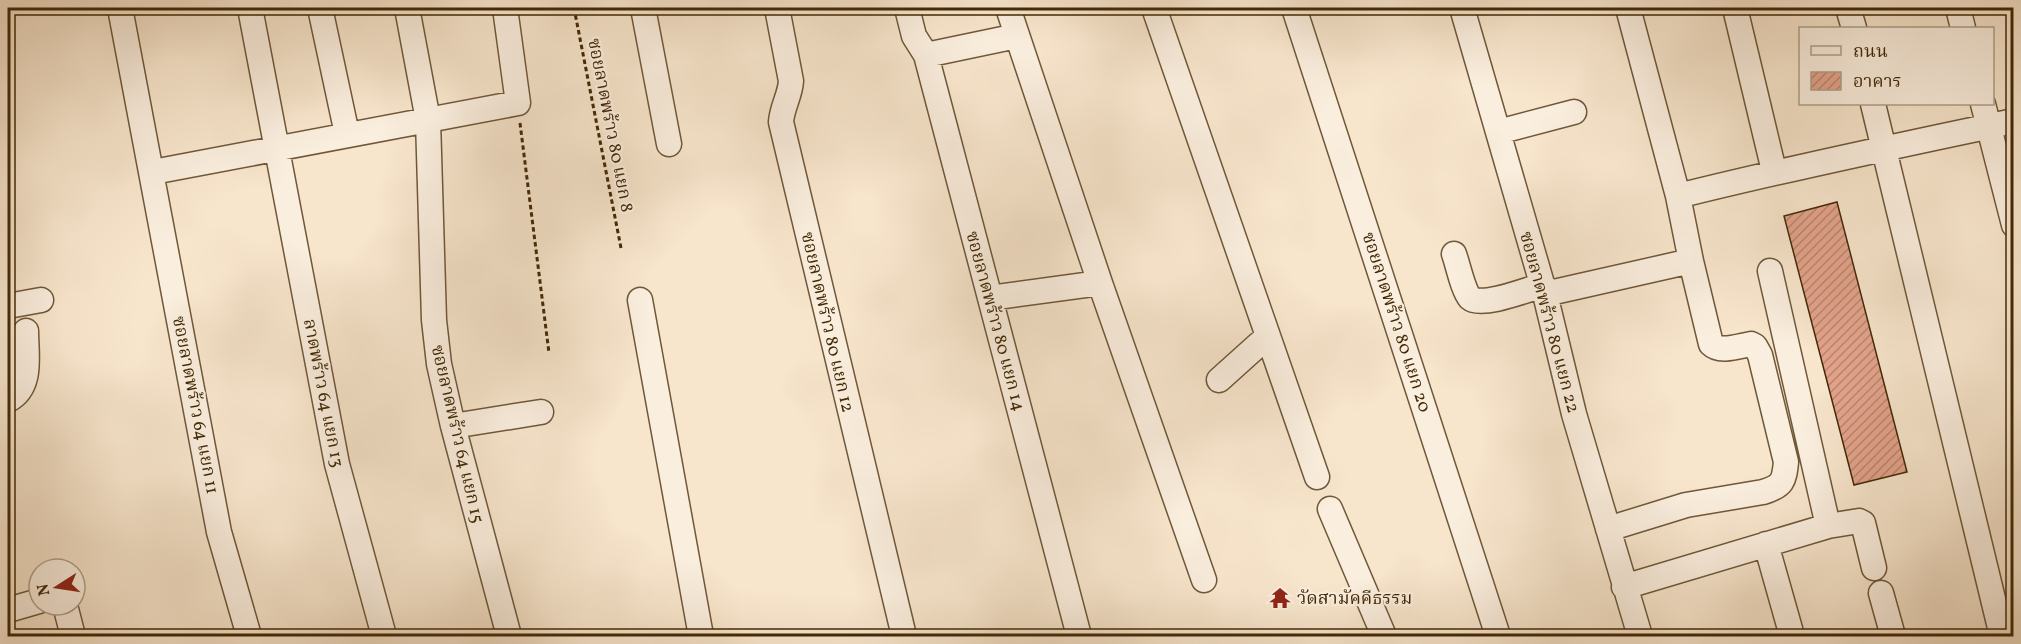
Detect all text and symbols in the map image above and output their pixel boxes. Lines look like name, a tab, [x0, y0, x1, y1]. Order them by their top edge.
legend	[1799, 27, 1994, 105]
street label: ซอยลาดพร้าว 80 แยก 8	[580, 36, 639, 214]
text: ถนน	[1853, 40, 1888, 65]
text: อาคาร	[1853, 70, 1902, 95]
street label: ซอยลาดพร้าว 80 แยก 14	[958, 229, 1031, 414]
street label: ซอยลาดพร้าว 80 แยก 20	[1355, 229, 1437, 416]
street label: ซอยลาดพร้าว 80 แยก 22	[1512, 229, 1585, 416]
street label: ซอยลาดพร้าว 80 แยก 12	[794, 230, 859, 415]
street label: ซอยลาดพร้าว 64 แยก 11	[165, 314, 224, 496]
street label: ลาดพร้าว 64 แยก 13	[296, 317, 349, 470]
street label: ซอยลาดพร้าว 64 แยก 15	[424, 343, 489, 526]
north arrow	[27, 557, 87, 617]
text: N	[32, 581, 56, 598]
temple icon: วัดสามัคคีธรรม	[1268, 586, 1292, 610]
place label: วัดสามัคคีธรรม	[1297, 587, 1412, 612]

